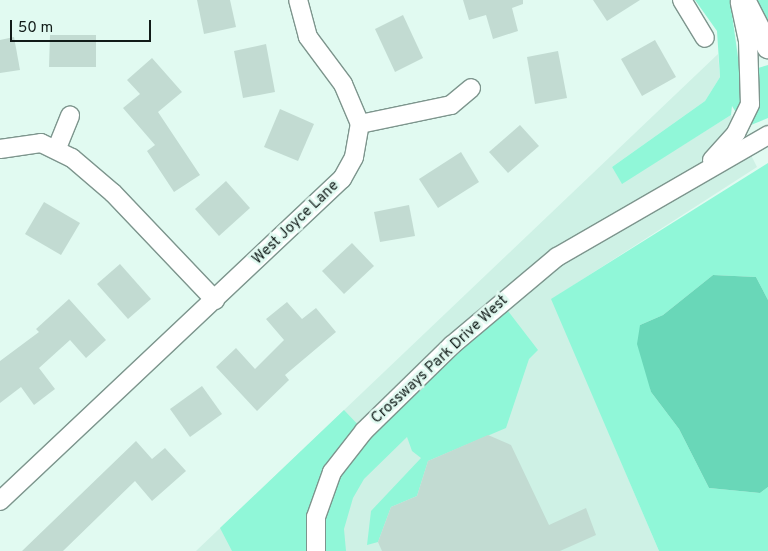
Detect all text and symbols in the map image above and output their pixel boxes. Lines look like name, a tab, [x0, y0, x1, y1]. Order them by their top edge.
scale bar	[12, 10, 154, 42]
text: 50 m	[18, 19, 53, 38]
street label: West Joyce Lane	[249, 177, 343, 269]
street label: Crossways Park Drive West	[368, 292, 512, 428]

